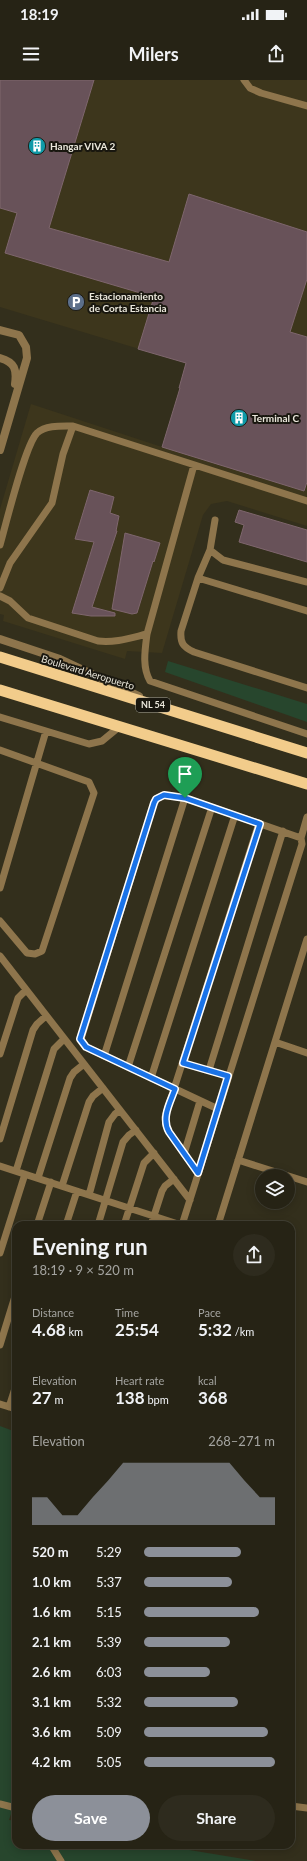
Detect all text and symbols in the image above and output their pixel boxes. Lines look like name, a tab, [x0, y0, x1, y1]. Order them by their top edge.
text: 18:19	[20, 5, 59, 23]
icon: menu	[20, 43, 42, 65]
text: Milers	[128, 43, 179, 65]
icon: share	[265, 43, 287, 65]
building icon: Hangar VIVA 2	[27, 136, 47, 156]
place label: Hangar VIVA 2	[50, 140, 116, 152]
place label: Estacionamiento de Corta Estancia	[89, 290, 167, 314]
parking icon: Estacionamiento de Corta Estancia	[66, 292, 86, 312]
building icon: Terminal C	[229, 408, 249, 428]
place label: Terminal C	[252, 412, 299, 424]
street label: Boulevard Aeropuerto	[40, 652, 136, 692]
road number: NL 54	[136, 698, 170, 712]
pin	[168, 757, 202, 798]
icon: arrive	[174, 763, 196, 785]
map controls	[255, 1169, 295, 1209]
button: layers	[255, 1169, 295, 1209]
text: Evening run	[32, 1233, 148, 1260]
button: share	[233, 1234, 275, 1276]
text: 18:19 · 9 × 520 m	[32, 1262, 134, 1278]
text: Distance	[32, 1306, 74, 1319]
text: Time	[115, 1306, 139, 1319]
text: Pace	[198, 1306, 221, 1319]
text: 4.68	[32, 1319, 66, 1340]
text: 25:54	[115, 1319, 159, 1340]
text: 5:32	[198, 1319, 232, 1340]
text: km	[66, 1325, 83, 1338]
text: /km	[232, 1325, 254, 1338]
text: Elevation	[32, 1374, 77, 1387]
text: Heart rate	[115, 1374, 164, 1387]
text: kcal	[198, 1374, 217, 1387]
text: 27	[32, 1387, 52, 1408]
text: 138	[115, 1387, 145, 1408]
text: 368	[198, 1387, 228, 1408]
text: m	[52, 1393, 64, 1406]
text: bpm	[145, 1393, 169, 1406]
text: Elevation	[32, 1433, 85, 1449]
text: 268–271 m	[208, 1433, 275, 1449]
text: 520 m	[32, 1544, 69, 1560]
text: 5:29	[96, 1544, 122, 1560]
text: 1.0 km	[32, 1574, 71, 1590]
text: 5:37	[96, 1574, 122, 1590]
text: 1.6 km	[32, 1604, 71, 1620]
text: 5:15	[96, 1604, 122, 1620]
text: 2.1 km	[32, 1634, 71, 1650]
text: 5:39	[96, 1634, 122, 1650]
text: 2.6 km	[32, 1664, 71, 1680]
text: 6:03	[96, 1664, 122, 1680]
text: 3.1 km	[32, 1694, 71, 1710]
text: 5:32	[96, 1694, 122, 1710]
text: 3.6 km	[32, 1724, 71, 1740]
text: 5:09	[96, 1724, 122, 1740]
text: 4.2 km	[32, 1754, 71, 1770]
text: 5:05	[96, 1754, 122, 1770]
button: Save	[32, 1795, 150, 1841]
button: Share	[158, 1795, 275, 1841]

